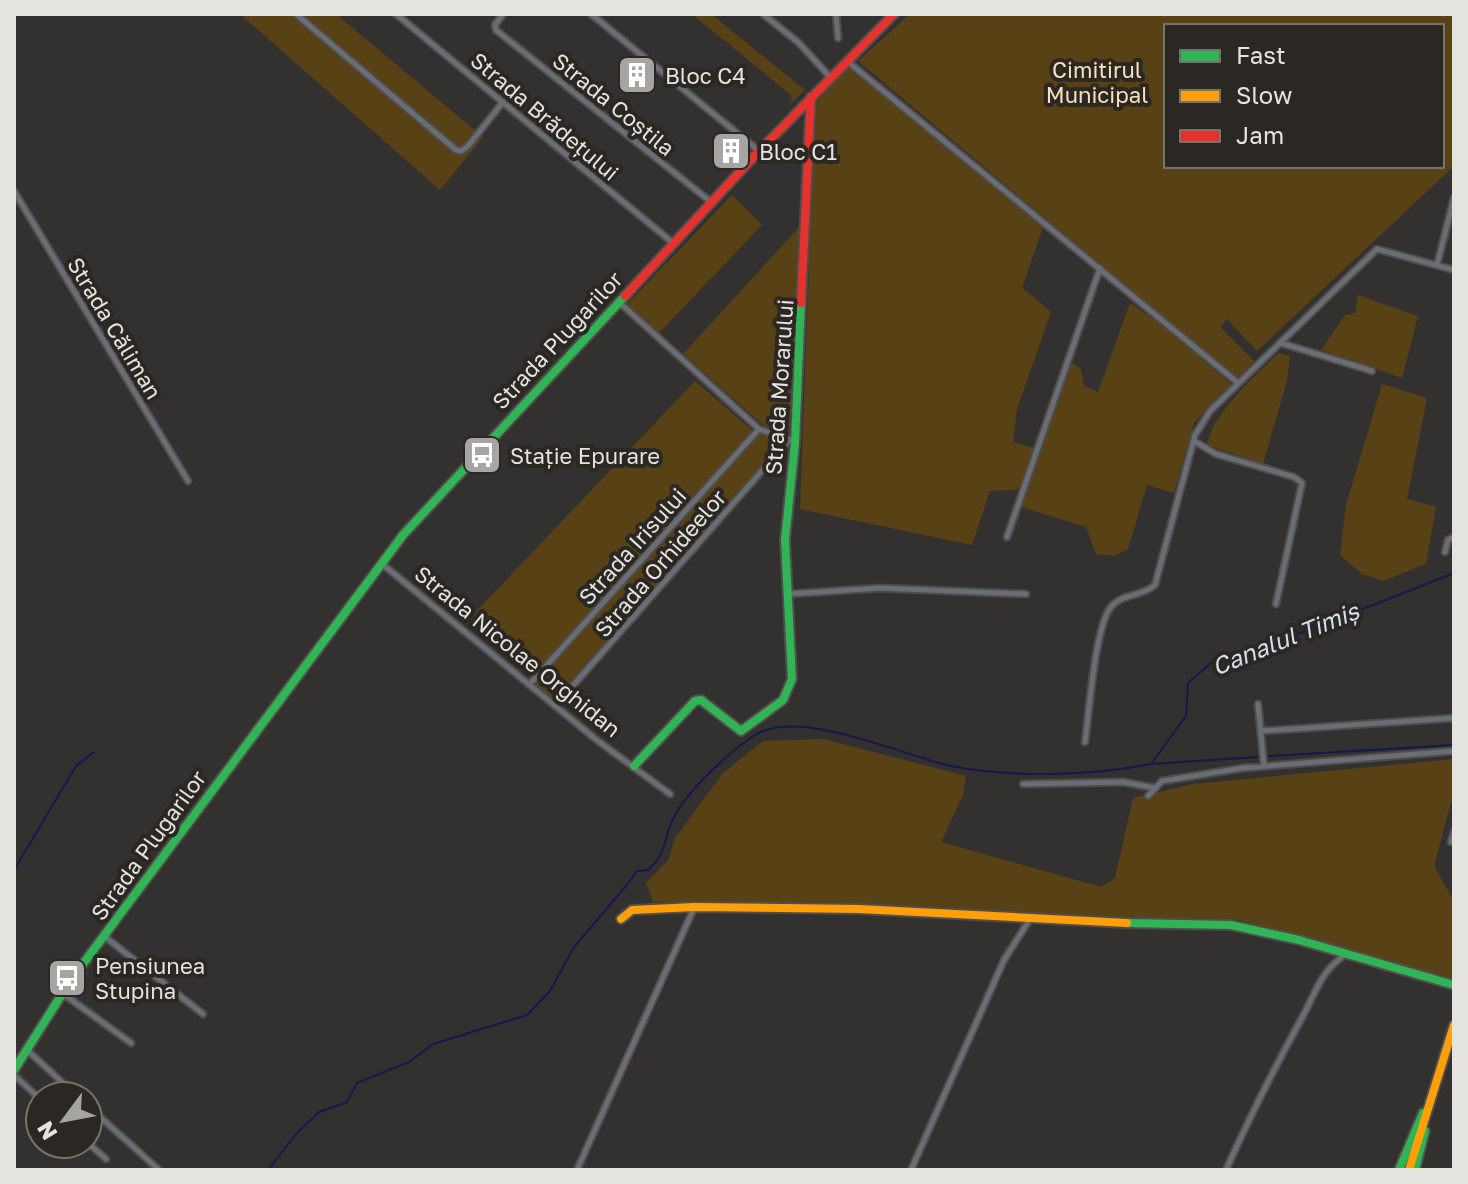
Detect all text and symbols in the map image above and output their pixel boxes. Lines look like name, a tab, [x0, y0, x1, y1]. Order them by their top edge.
legend	[1164, 24, 1444, 168]
text: Fast	[1236, 40, 1286, 69]
street label: Strada Brădețului	[466, 46, 624, 186]
street label: Strada Coștila	[548, 47, 680, 161]
building icon: Bloc C4	[616, 54, 658, 96]
park label: Cimitirul Municipal	[1046, 56, 1148, 108]
place label: Bloc C4	[665, 62, 746, 89]
text: Slow	[1236, 80, 1292, 109]
text: Jam	[1236, 120, 1284, 149]
building icon: Bloc C1	[710, 130, 752, 172]
place label: Bloc C1	[759, 138, 837, 165]
street label: Strada Căliman	[62, 252, 168, 404]
street label: Strada Plugarilor	[486, 265, 628, 414]
street label: Strada Morarului	[759, 298, 799, 476]
bus stop icon: Stație Epurare	[461, 434, 503, 476]
place label: Stație Epurare	[510, 442, 660, 469]
street label: Strada Irisului	[573, 482, 691, 610]
street label: Strada Orhideelor	[589, 483, 732, 642]
street label: Strada Nicolae Orghidan	[410, 560, 626, 742]
water label: Canalul Timiș	[1207, 595, 1364, 682]
street label: Strada Plugarilor	[85, 765, 212, 925]
place label: Pensiunea Stupina	[95, 952, 205, 1004]
bus stop icon: Pensiunea Stupina	[46, 957, 88, 999]
north arrow	[24, 1080, 104, 1160]
text: N	[31, 1117, 62, 1145]

